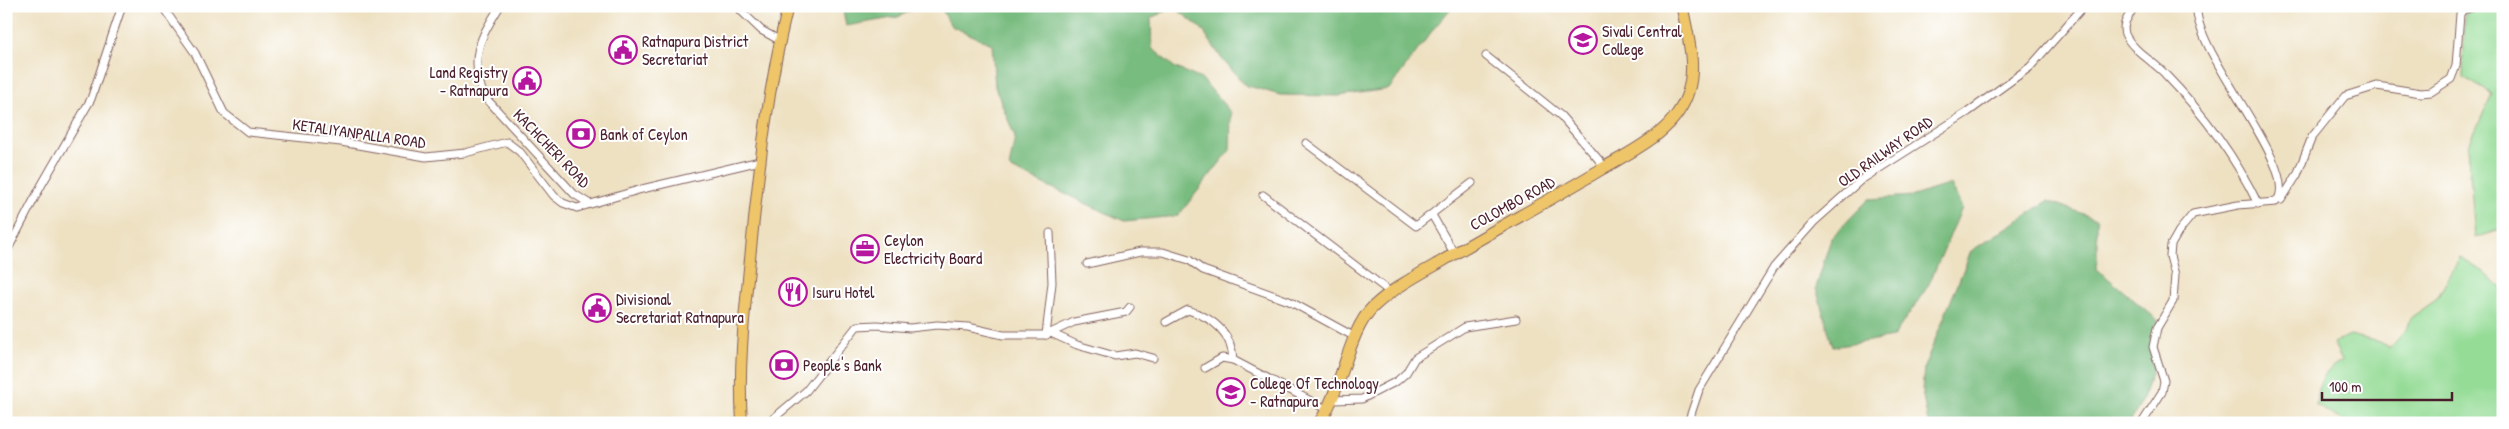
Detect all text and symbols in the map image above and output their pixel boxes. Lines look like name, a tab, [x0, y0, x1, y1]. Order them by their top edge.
place label: Sivali Central College	[1602, 20, 1682, 60]
school or university icon: Sivali Central College	[1568, 25, 1598, 55]
place label: Ratnapura District Secretariat	[642, 30, 749, 70]
public building icon: Ratnapura District Secretariat	[608, 35, 638, 65]
place label: Land Registry - Ratnapura	[430, 61, 508, 101]
public building icon: Land Registry - Ratnapura	[512, 66, 542, 96]
street label: KACHCHERI ROAD	[509, 104, 596, 193]
street label: OLD RAILWAY ROAD	[1833, 110, 1937, 192]
street label: KETALIYANPALLA ROAD	[291, 113, 427, 153]
bank icon: Bank of Ceylon	[566, 119, 596, 149]
place label: Bank of Ceylon	[600, 123, 688, 145]
street label: COLOMBO ROAD	[1465, 170, 1559, 235]
place label: Ceylon Electricity Board	[884, 229, 982, 269]
office icon: Ceylon Electricity Board	[850, 234, 880, 264]
restaurant icon: Isuru Hotel	[778, 277, 808, 307]
place label: Isuru Hotel	[812, 281, 875, 303]
place label: Divisional Secretariat Ratnapura	[616, 288, 744, 328]
public building icon: Divisional Secretariat Ratnapura	[582, 293, 612, 323]
bank icon: People's Bank	[769, 350, 799, 380]
place label: People's Bank	[803, 354, 882, 376]
scale bar	[2322, 369, 2452, 401]
place label: College Of Technology - Ratnapura	[1250, 372, 1379, 412]
text: 100 m	[2329, 376, 2362, 397]
school or university icon: College Of Technology - Ratnapura	[1216, 377, 1246, 407]

